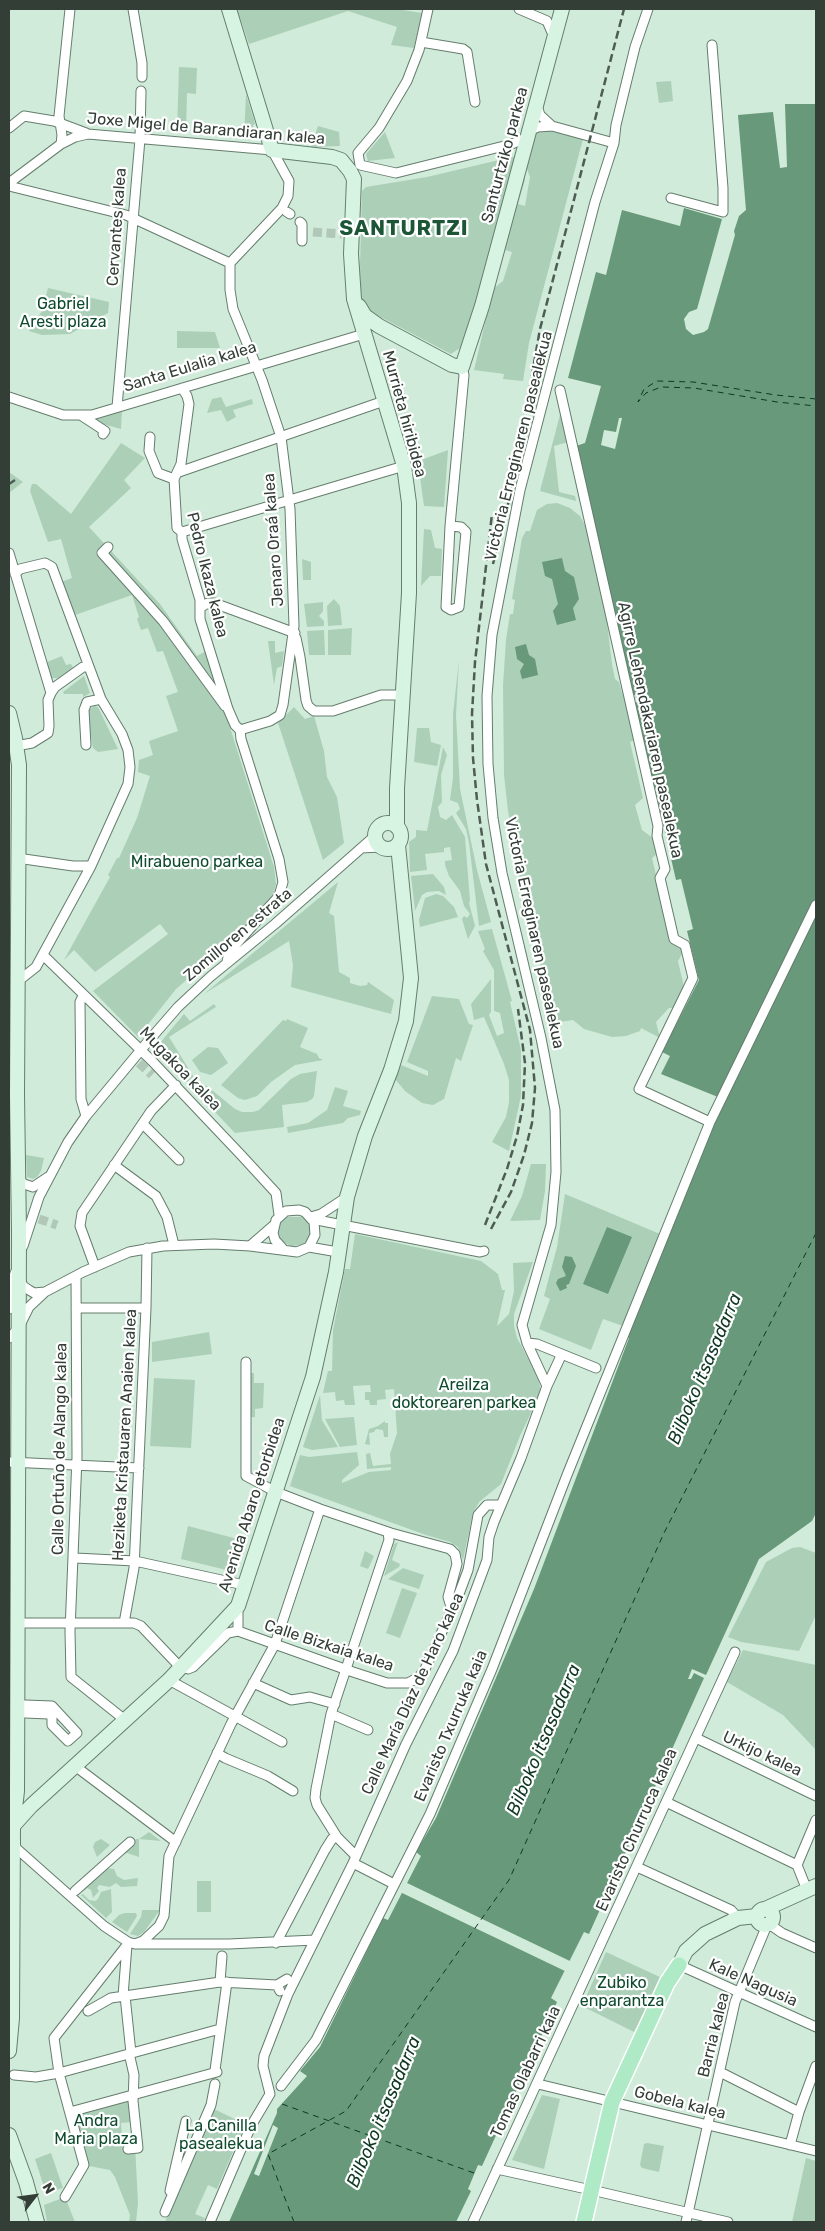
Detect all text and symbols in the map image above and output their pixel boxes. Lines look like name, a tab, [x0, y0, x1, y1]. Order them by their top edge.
street label: Santurtziko parkea	[478, 85, 532, 225]
street label: Joxe Migel de Barandiaran kalea	[86, 109, 326, 149]
street label: Cervantes kalea	[103, 167, 131, 287]
district label: SANTURTZI	[338, 216, 470, 242]
park label: Gabriel Aresti plaza	[19, 294, 107, 332]
street label: Victoria Erreginaren pasealekua	[481, 329, 557, 563]
street label: Santa Eulalia kalea	[121, 338, 259, 396]
street label: Murrieta hiribidea	[378, 348, 430, 480]
street label: Jenaro Oraá kalea	[260, 473, 288, 607]
street label: Pedro Ikaza kalea	[182, 510, 232, 640]
street label: Agirre Lehendakariaren pasealekua	[613, 600, 687, 860]
street label: Victoria Erreginaren pasealekua	[500, 815, 568, 1051]
park label: Mirabueno parkea	[131, 852, 263, 872]
street label: Zomilloren estrata	[180, 884, 296, 986]
street label: Mugakoa kalea	[135, 1023, 225, 1115]
water label: Bilboko itsasadarra	[663, 1290, 747, 1448]
street label: Heziketa Kristauaren Anaien kalea	[109, 1309, 141, 1561]
street label: Calle Ortuño de Alango kalea	[49, 1343, 71, 1555]
park label: Areilza doktorearen parkea	[392, 1375, 536, 1413]
street label: Avenida Abaro etorbidea	[215, 1415, 289, 1595]
street label: Calle María Díaz de Haro kalea	[358, 1590, 468, 1798]
street label: Calle Bizkaia kalea	[262, 1616, 396, 1676]
street label: Evaristo Txurruka kaia	[410, 1647, 492, 1805]
water label: Bilboko itsasadarra	[502, 1661, 586, 1819]
street label: Urkijo kalea	[719, 1727, 805, 1781]
street label: Evaristo Churruca kalea	[592, 1746, 682, 1914]
street label: Kale Nagusia	[706, 1955, 800, 2011]
park label: Zubiko enparantza	[580, 1973, 664, 2011]
street label: Barria kalea	[694, 1991, 734, 2079]
street label: Tomas Olabarri kaia	[487, 2003, 565, 2141]
water label: Bilboko itsasadarra	[342, 2033, 426, 2191]
street label: Gobela kalea	[632, 2082, 728, 2124]
park label: Andra Maria plaza	[54, 2111, 138, 2149]
park label: La Canilla pasealekua	[179, 2116, 263, 2154]
north arrow	[10, 2171, 60, 2221]
text: N	[39, 2180, 58, 2197]

